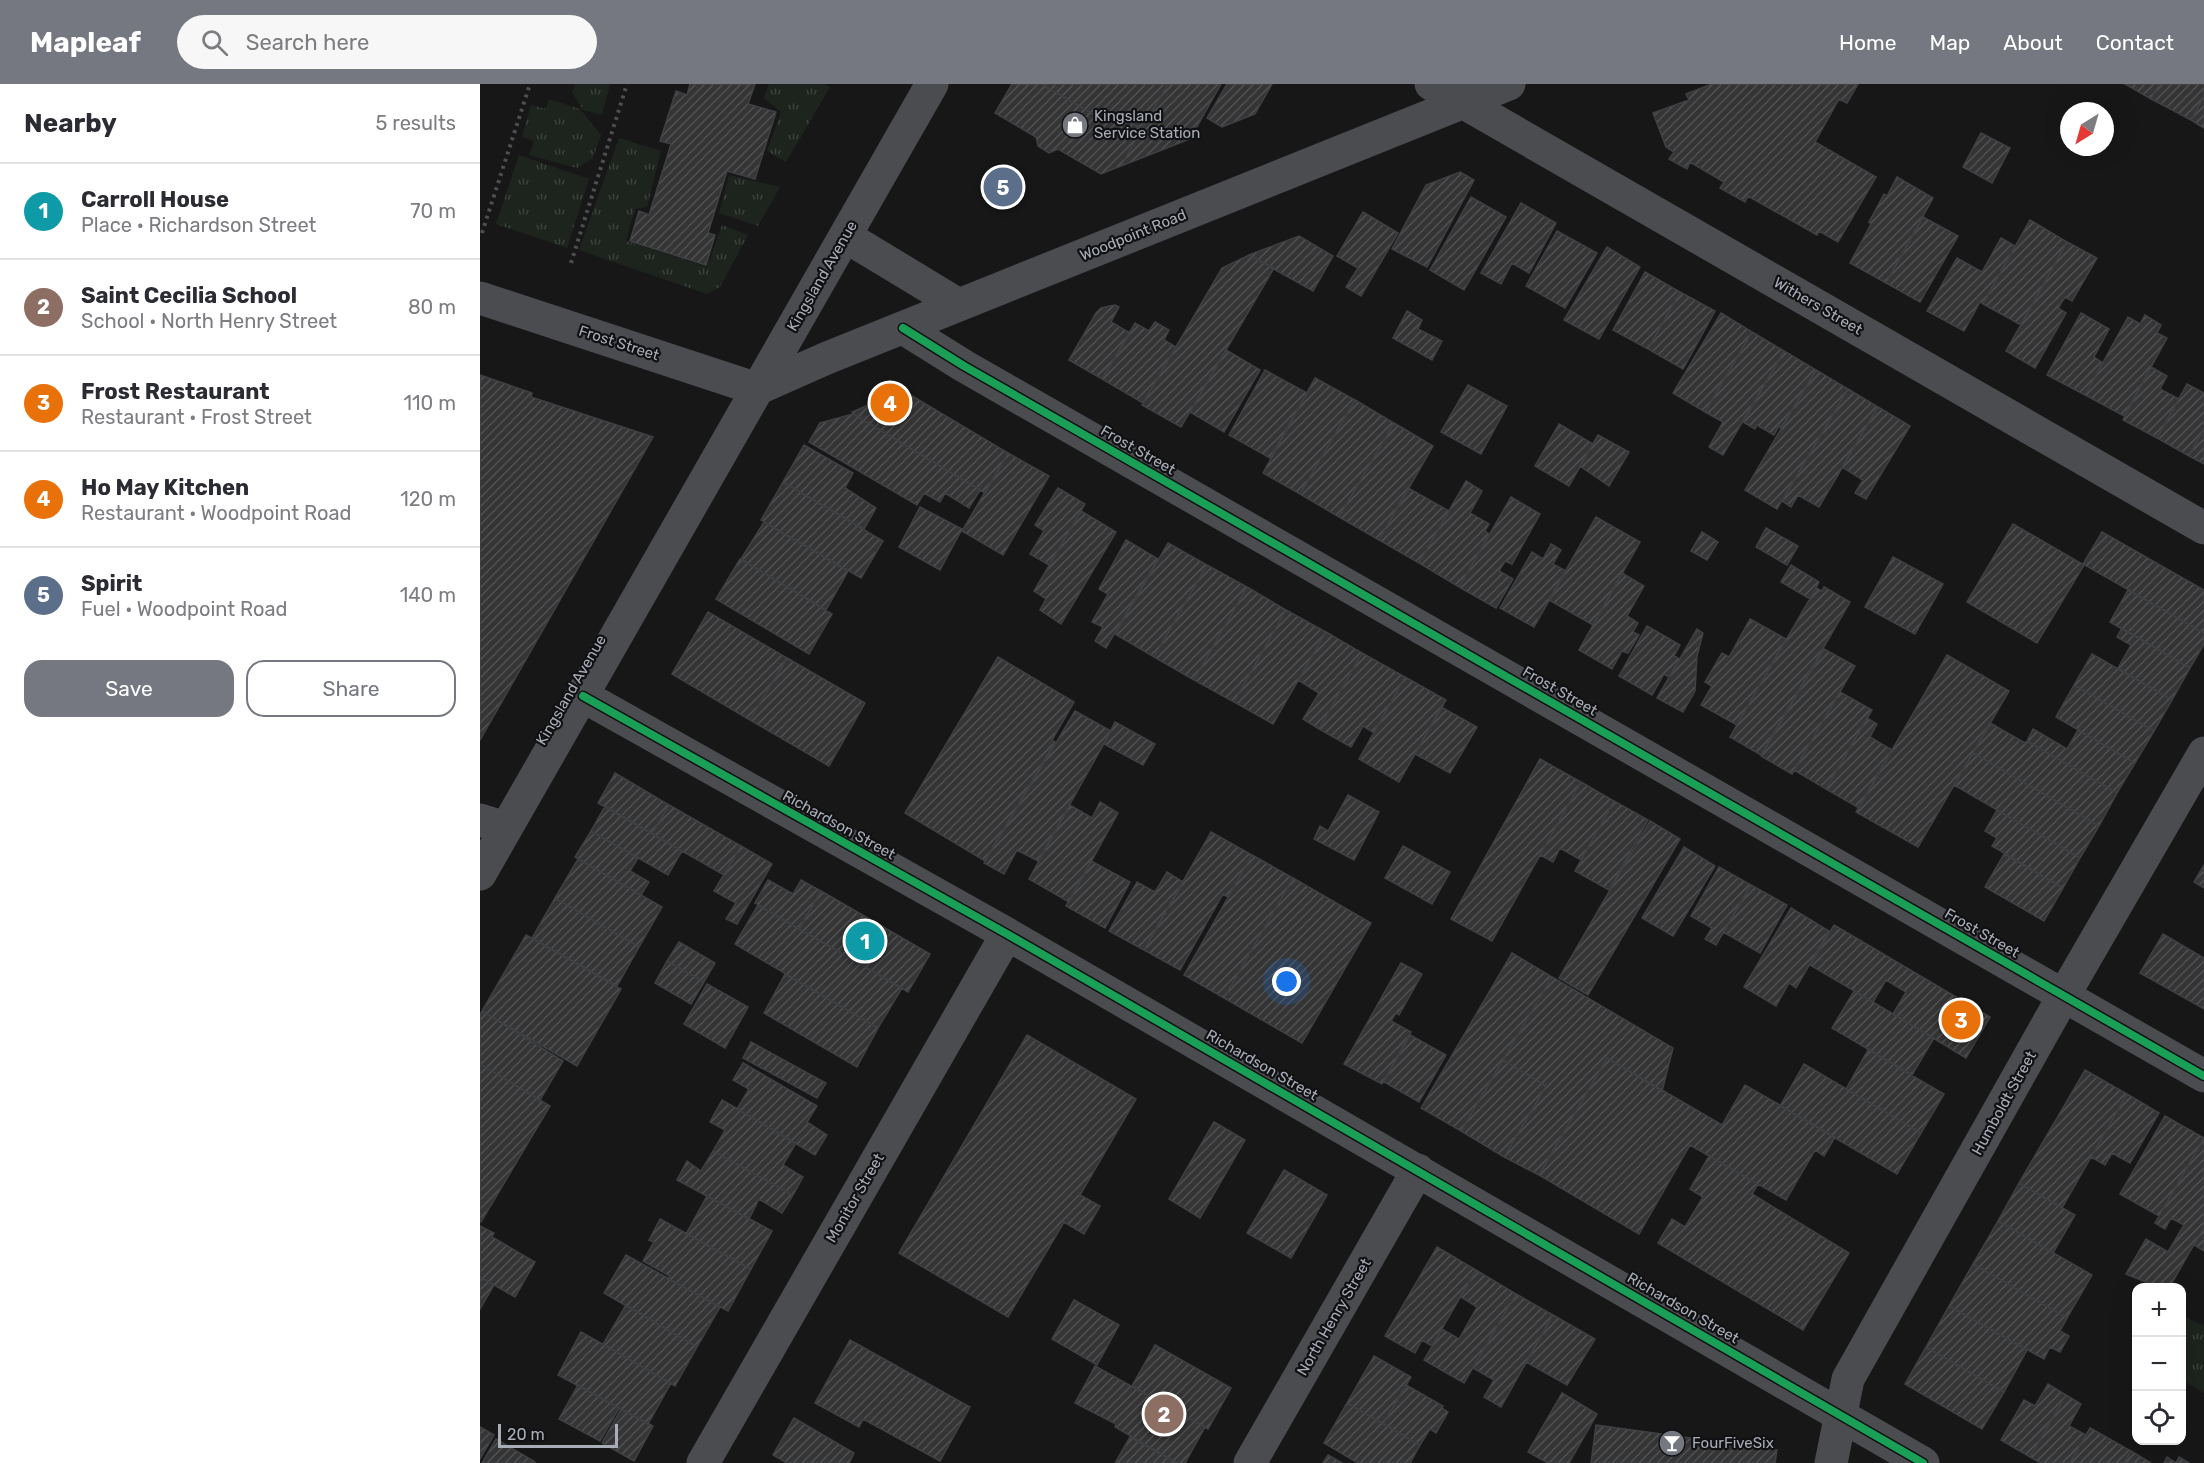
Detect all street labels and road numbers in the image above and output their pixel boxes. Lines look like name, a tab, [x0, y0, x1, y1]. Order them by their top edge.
street label: Woodpoint Road	[1077, 205, 1189, 265]
street label: Kingsland Avenue	[783, 218, 861, 334]
street label: Withers Street	[1770, 273, 1866, 339]
street label: Frost Street	[577, 322, 661, 364]
street label: Frost Street	[1097, 421, 1179, 479]
street label: Kingsland Avenue	[532, 632, 610, 748]
street label: Frost Street	[1519, 662, 1601, 720]
street label: Richardson Street	[780, 787, 899, 863]
street label: Frost Street	[1941, 904, 2023, 962]
street label: Richardson Street	[1203, 1026, 1321, 1104]
street label: Humboldt Street	[1968, 1048, 2040, 1158]
street label: Monitor Street	[822, 1150, 888, 1246]
street label: North Henry Street	[1293, 1255, 1375, 1379]
street label: Richardson Street	[1624, 1269, 1742, 1347]

